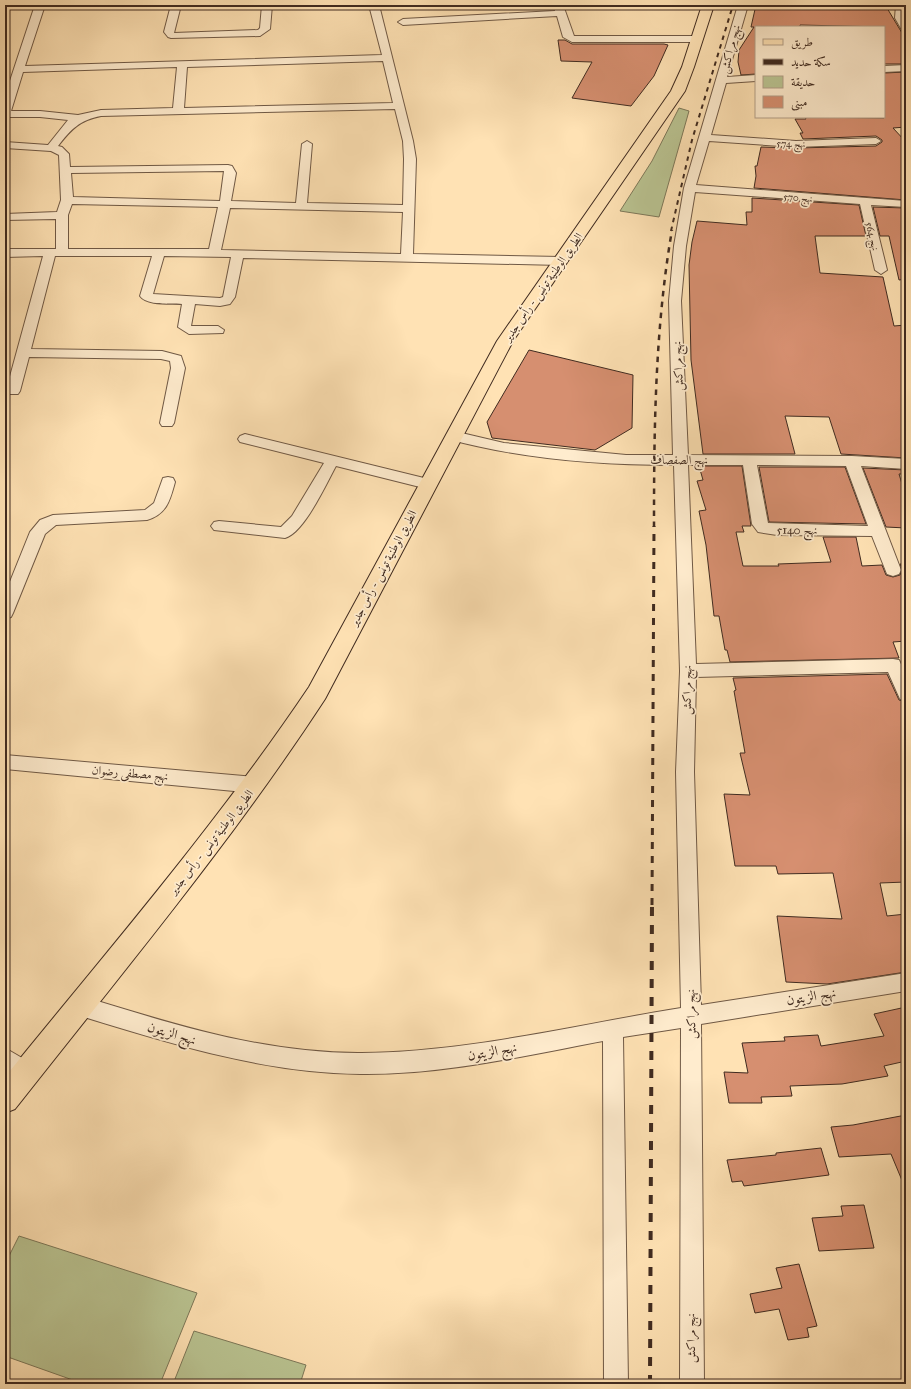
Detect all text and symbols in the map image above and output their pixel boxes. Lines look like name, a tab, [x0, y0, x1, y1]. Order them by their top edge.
street label: نهج مراكش	[717, 23, 747, 76]
legend	[755, 26, 885, 118]
text: طريق	[791, 35, 813, 50]
text: سكة حديد	[791, 55, 831, 69]
text: حديقة	[791, 75, 815, 90]
text: مبنى	[791, 95, 807, 111]
street label: نهج 574	[776, 137, 806, 154]
street label: نهج 570	[782, 191, 813, 208]
street label: نهج 564	[860, 221, 881, 253]
street label: الطريق الوطنية تونس - رأس جدير	[498, 229, 588, 347]
street label: نهج مراكش	[670, 341, 690, 391]
street label: نهج الصفصاف	[650, 453, 708, 471]
street label: الطريق الوطنية تونس - رأس جدير	[345, 507, 421, 631]
street label: نهج 5140	[776, 523, 817, 541]
street label: نهج مراكش	[680, 665, 698, 715]
street label: نهج مصطفى رضوان	[91, 763, 169, 787]
street label: الطريق الوطنية تونس - رأس جدير	[164, 786, 258, 900]
street label: نهج الزيتون	[785, 984, 838, 1013]
street label: نهج مراكش	[684, 989, 702, 1039]
street label: نهج الزيتون	[144, 1018, 198, 1053]
street label: نهج الزيتون	[466, 1039, 519, 1068]
street label: نهج مراكش	[684, 1313, 702, 1363]

